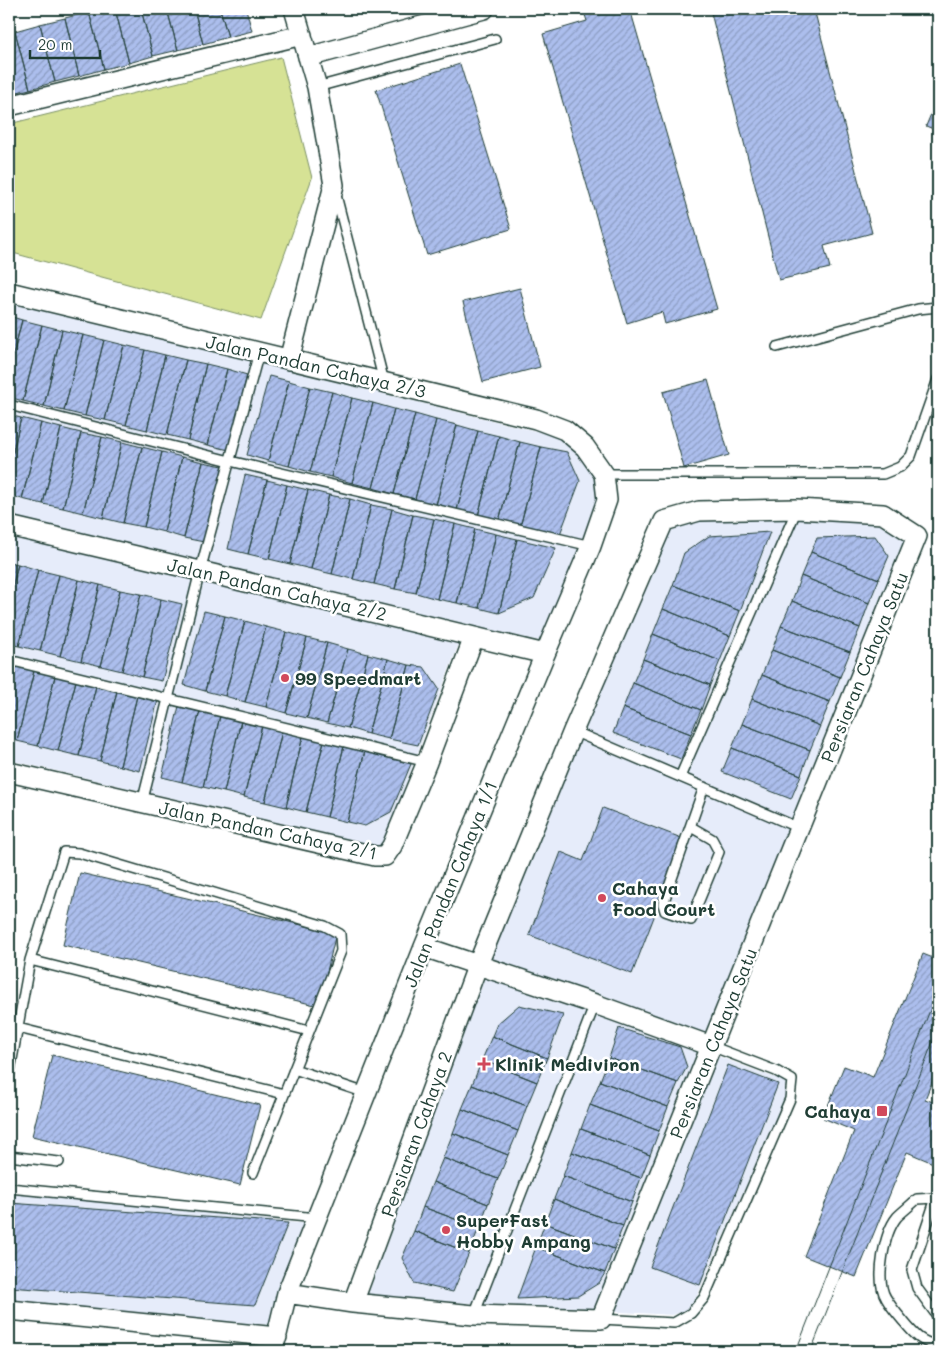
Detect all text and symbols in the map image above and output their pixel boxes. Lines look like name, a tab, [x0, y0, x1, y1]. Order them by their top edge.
scale bar	[30, 28, 100, 60]
text: 20 m	[38, 34, 72, 54]
street label: Jalan Pandan Cahaya 2/3	[204, 329, 428, 403]
street label: Jalan Pandan Cahaya 2/2	[165, 552, 389, 626]
street label: Persiaran Cahaya Satu	[815, 568, 913, 766]
place label: 99 Speedmart	[295, 666, 421, 690]
marker: 99 Speedmart	[279, 672, 291, 684]
street label: Jalan Pandan Cahaya 1/1	[398, 777, 502, 991]
street label: Jalan Pandan Cahaya 2/1	[157, 795, 379, 865]
place label: Cahaya Food Court	[612, 876, 715, 921]
marker: Cahaya Food Court	[596, 892, 608, 904]
street label: Persiaran Cahaya Satu	[664, 944, 762, 1142]
street label: Persiaran Cahaya 2	[375, 1048, 457, 1220]
place label: Klinik Mediviron	[495, 1052, 640, 1076]
marker: Klinik Mediviron	[477, 1057, 491, 1071]
place label: Cahaya	[804, 1099, 871, 1123]
marker: Cahaya	[875, 1104, 889, 1118]
place label: SuperFast Hobby Ampang	[456, 1208, 591, 1253]
marker: SuperFast Hobby Ampang	[440, 1224, 452, 1236]

